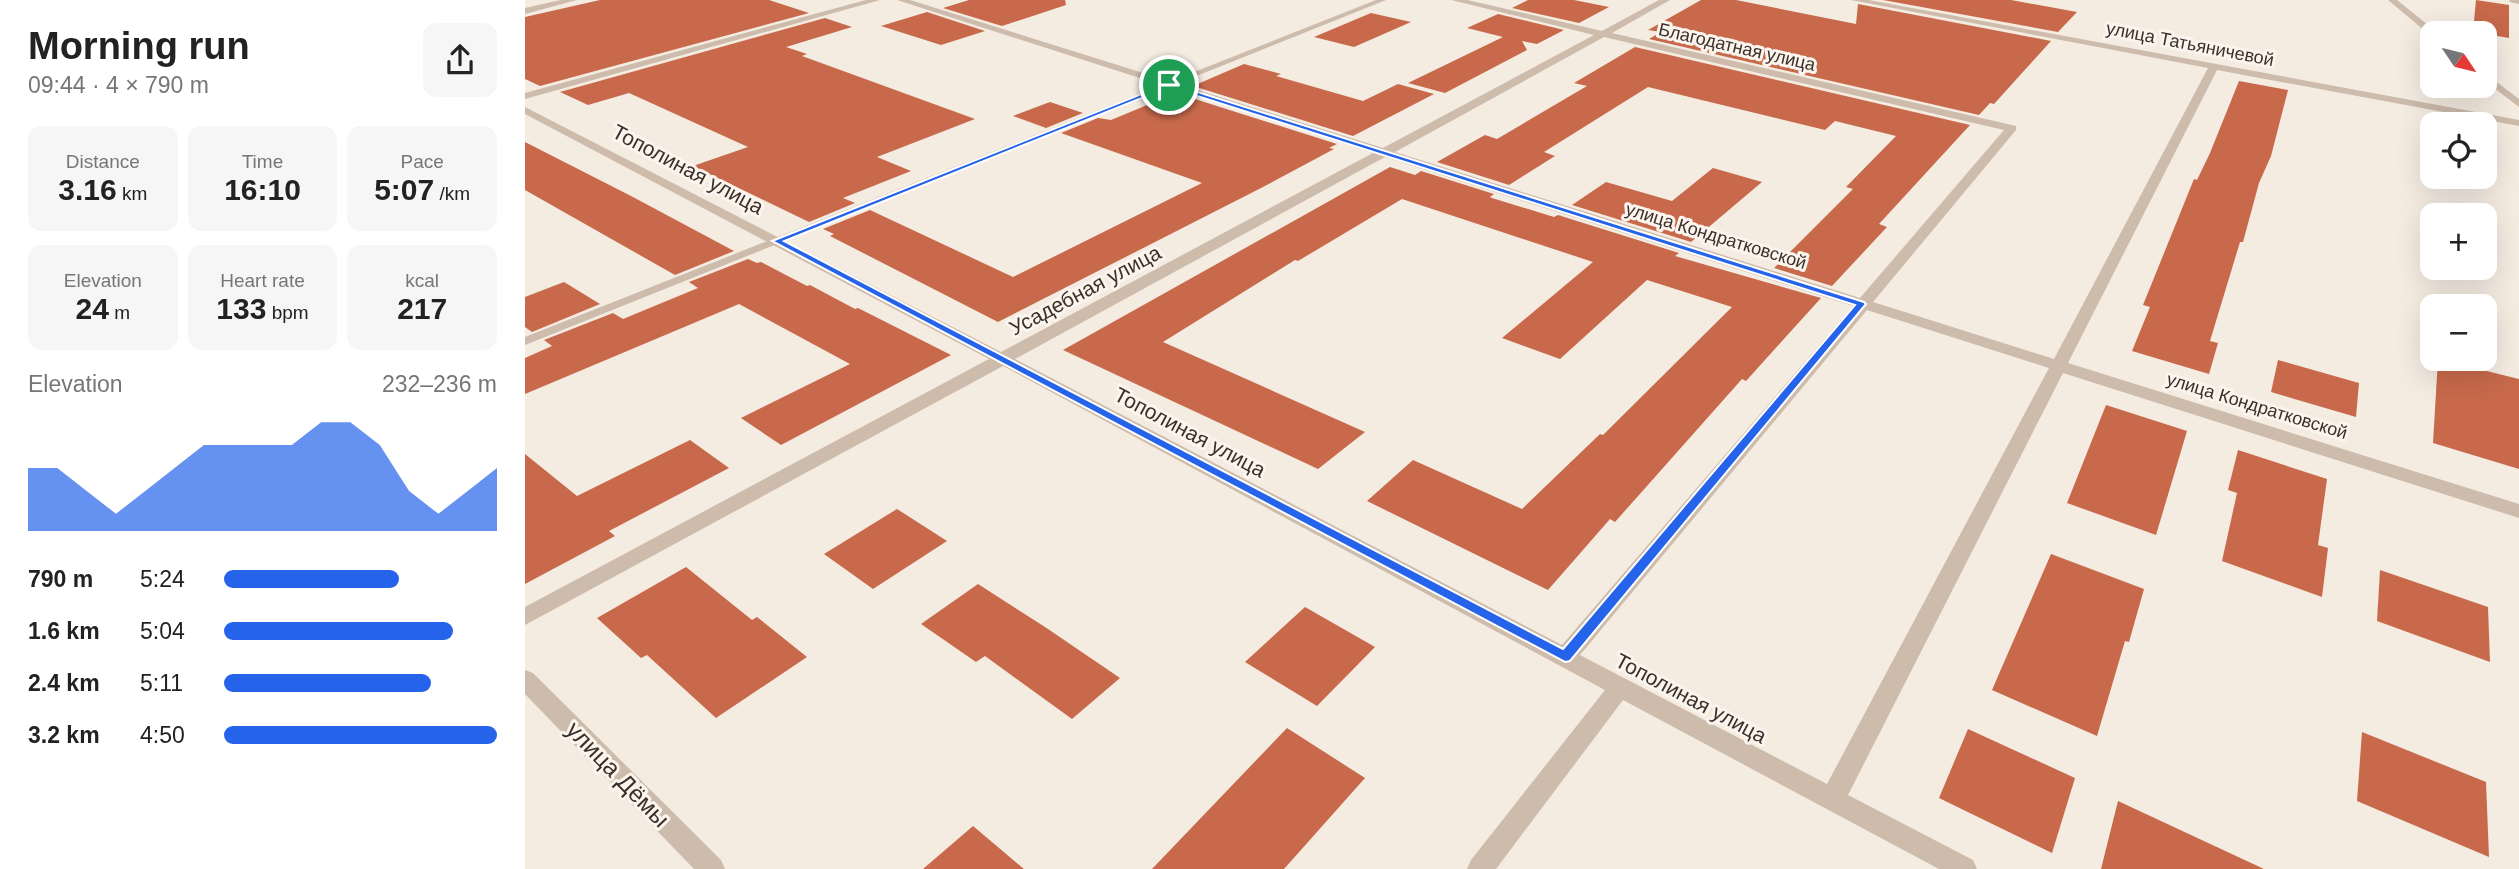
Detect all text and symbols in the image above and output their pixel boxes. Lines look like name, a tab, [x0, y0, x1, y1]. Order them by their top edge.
street label: улица Татьяничевой	[2104, 18, 2276, 70]
street label: Благодатная улица	[1657, 19, 1818, 75]
north arrow	[2420, 21, 2497, 98]
map controls	[2420, 21, 2497, 371]
button: share	[423, 23, 497, 97]
text: Morning run	[28, 25, 250, 67]
pin	[1139, 55, 1199, 115]
icon: arrive	[1150, 66, 1188, 104]
text: 09:44 · 4 × 790 m	[28, 72, 209, 98]
button: locate	[2420, 112, 2497, 189]
street label: Тополиная улица	[609, 119, 768, 219]
text: Distance	[66, 151, 140, 172]
text: Time	[242, 151, 283, 172]
text: Pace	[401, 151, 444, 172]
text: 3.16	[58, 173, 117, 206]
text: 16:10	[224, 173, 301, 206]
text: 5:07	[374, 173, 434, 206]
text: km	[117, 183, 147, 204]
text: /km	[434, 183, 470, 204]
street label: улица Кондратковской	[1623, 199, 1809, 273]
button: +	[2420, 203, 2497, 280]
street label: Усадебная улица	[1005, 240, 1165, 340]
text: Elevation	[64, 270, 142, 291]
text: Heart rate	[220, 270, 305, 291]
text: kcal	[405, 270, 439, 291]
text: 24	[76, 292, 109, 325]
text: 133	[216, 292, 266, 325]
text: 217	[397, 292, 447, 325]
button: −	[2420, 294, 2497, 371]
text: m	[109, 302, 130, 323]
text: bpm	[266, 302, 309, 323]
street label: улица Кондратковской	[2164, 369, 2350, 443]
text: Elevation	[28, 371, 123, 397]
text: 232–236 m	[382, 371, 497, 397]
street label: Тополиная улица	[1111, 382, 1270, 482]
text: 790 m	[28, 566, 93, 592]
text: 5:24	[140, 566, 185, 592]
text: 1.6 km	[28, 618, 100, 644]
text: 5:04	[140, 618, 185, 644]
street label: Тополиная улица	[1612, 648, 1771, 748]
text: 2.4 km	[28, 670, 100, 696]
text: 5:11	[140, 670, 183, 696]
street label: улица Дёмы	[561, 716, 675, 832]
text: 3.2 km	[28, 722, 100, 748]
text: 4:50	[140, 722, 185, 748]

